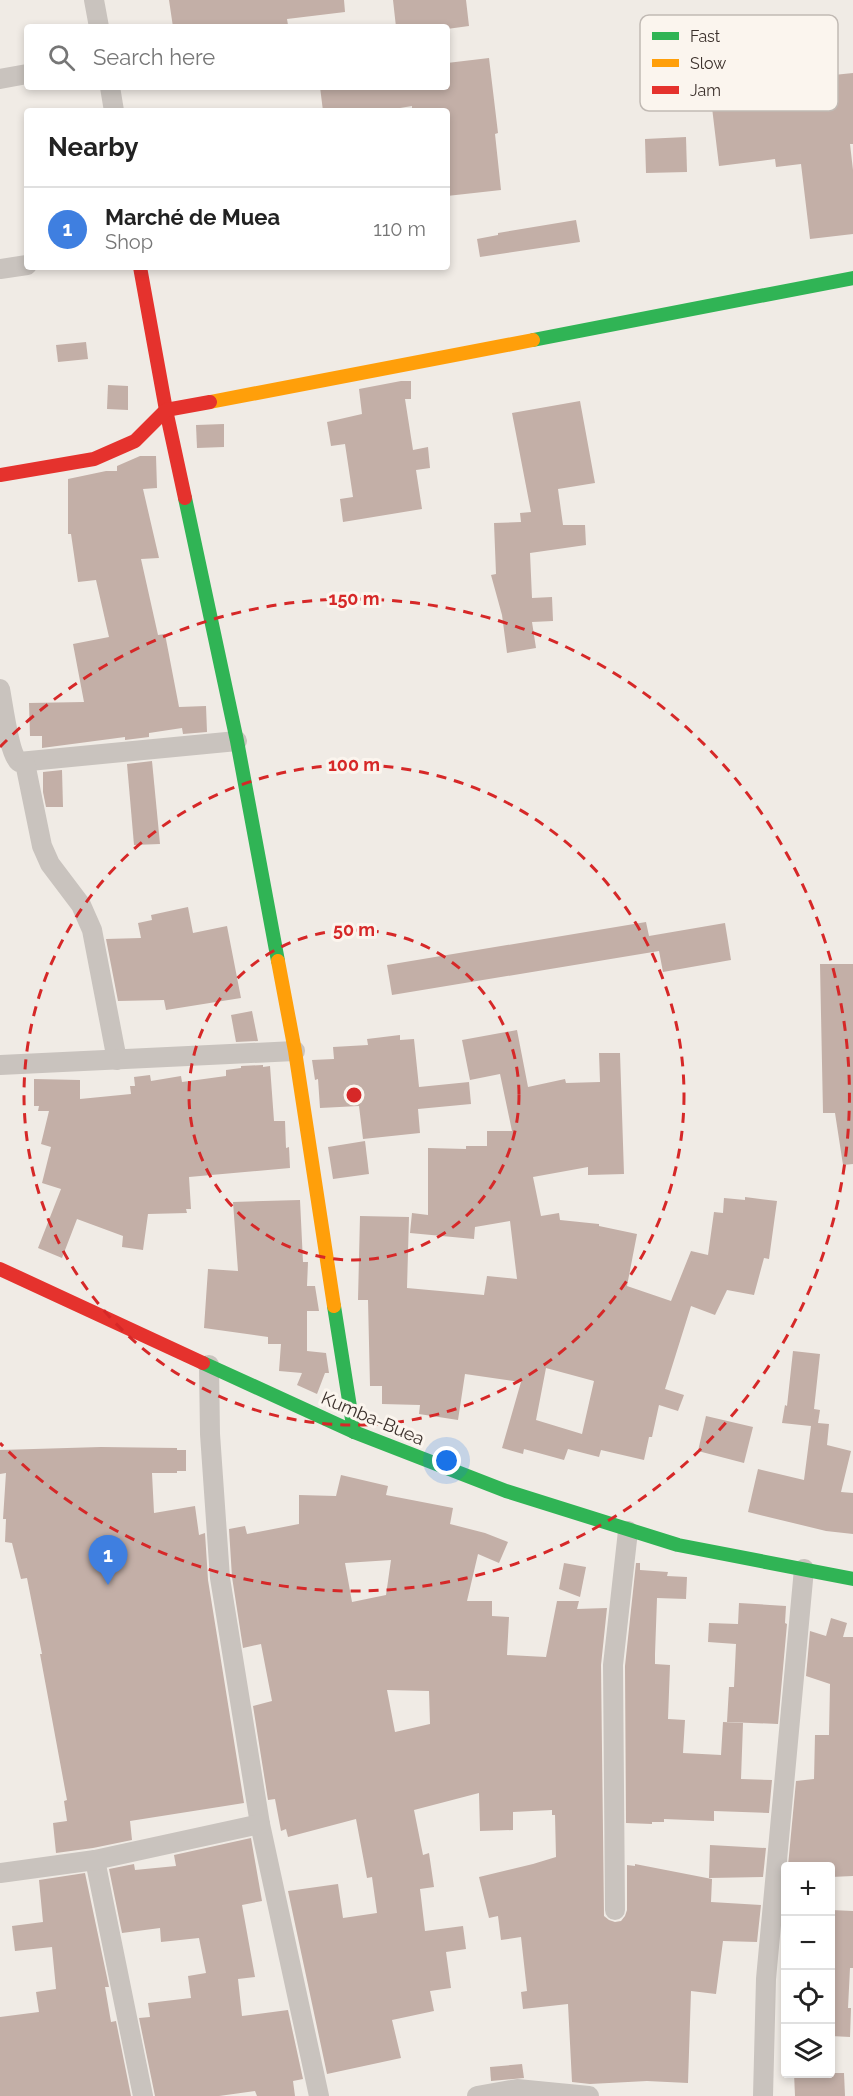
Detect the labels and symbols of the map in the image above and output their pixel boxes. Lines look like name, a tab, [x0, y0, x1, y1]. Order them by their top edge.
legend	[640, 15, 838, 111]
text: Fast	[690, 27, 721, 46]
text: Slow	[690, 54, 726, 73]
text: Jam	[690, 81, 721, 100]
text: 150 m	[329, 588, 380, 609]
text: 100 m	[328, 754, 380, 775]
text: 50 m	[333, 919, 375, 940]
centre of rings	[344, 1085, 364, 1105]
street label: Kumba-Buea	[318, 1387, 428, 1449]
your location	[432, 1446, 461, 1475]
pin: 1	[88, 1536, 128, 1585]

